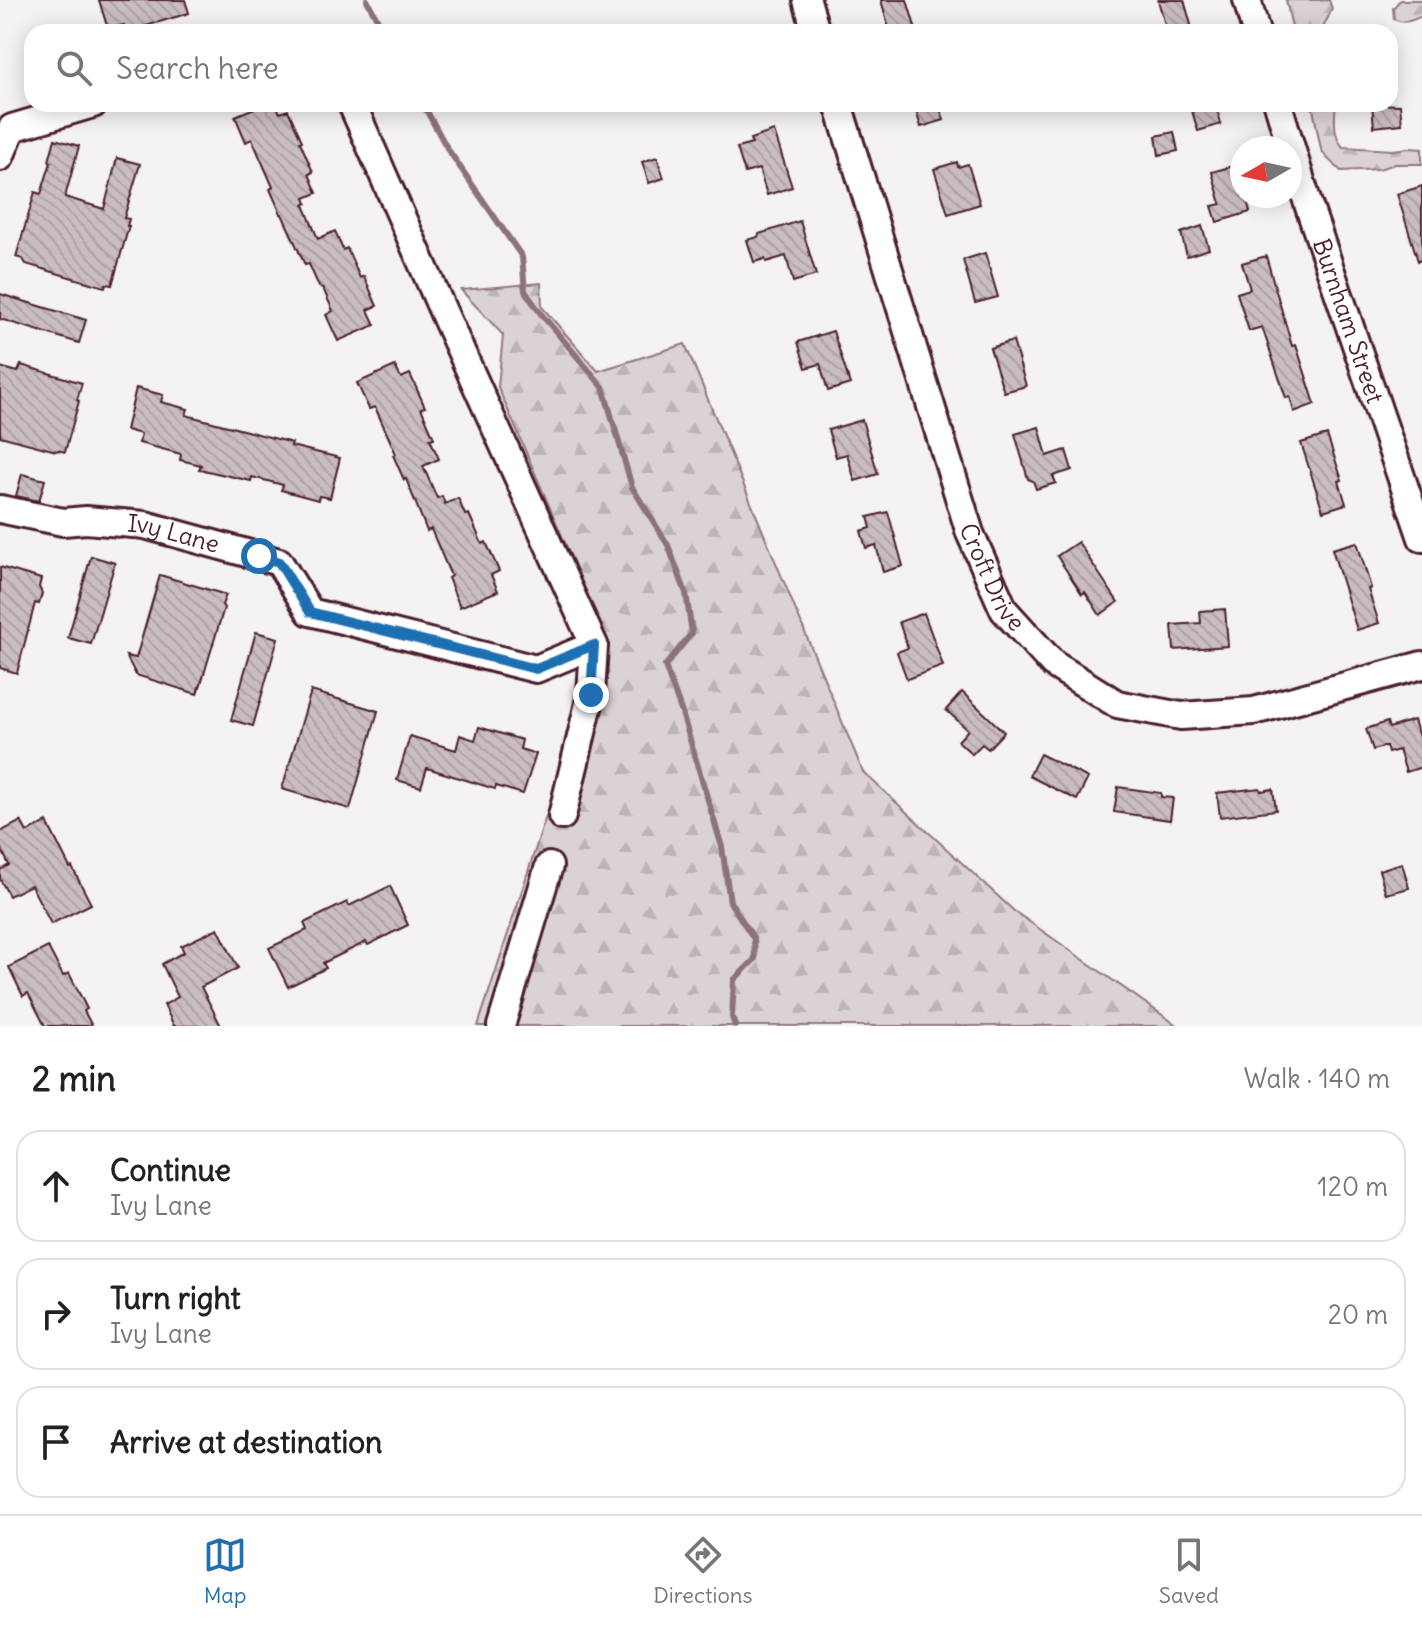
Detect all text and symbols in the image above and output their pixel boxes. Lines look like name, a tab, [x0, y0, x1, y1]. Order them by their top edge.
search box	[24, 24, 1398, 112]
icon: search	[52, 46, 96, 90]
text: Search here	[116, 49, 279, 87]
north arrow	[1230, 136, 1302, 208]
street label: Burnham Street	[1307, 234, 1391, 407]
street label: Ivy Lane	[126, 508, 223, 559]
street label: Croft Drive	[954, 519, 1032, 637]
route start	[241, 538, 277, 574]
route end	[573, 677, 609, 713]
text: 2 min	[32, 1057, 116, 1100]
text: Walk · 140 m	[1244, 1062, 1390, 1095]
text: Continue	[110, 1151, 231, 1189]
icon: ahead	[34, 1164, 78, 1208]
text: 120 m	[1317, 1170, 1388, 1203]
text: Ivy Lane	[110, 1189, 212, 1222]
text: Turn right	[110, 1279, 241, 1317]
icon: right	[34, 1292, 78, 1336]
text: 20 m	[1328, 1298, 1388, 1331]
text: Ivy Lane	[110, 1317, 212, 1350]
icon: arrive	[34, 1420, 78, 1464]
text: Arrive at destination	[110, 1423, 382, 1461]
tab: Map	[203, 1533, 247, 1609]
tab: Directions	[653, 1533, 753, 1609]
tab: Saved	[1159, 1533, 1219, 1609]

